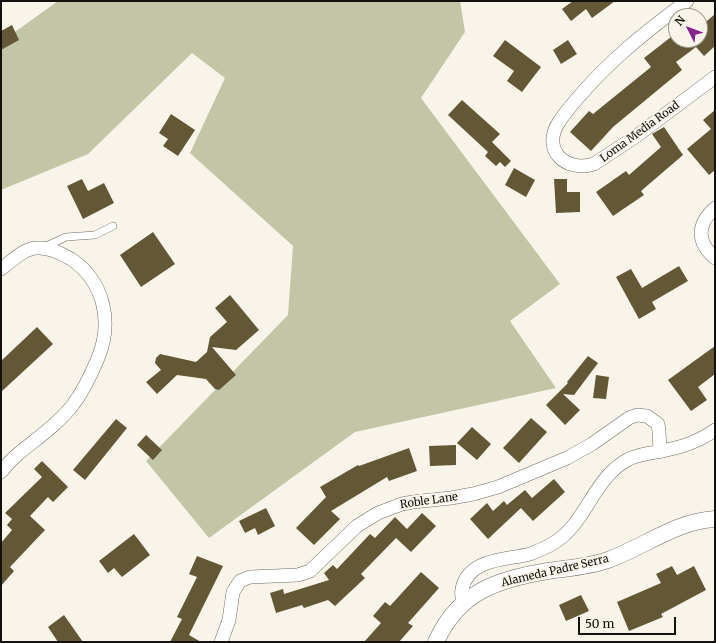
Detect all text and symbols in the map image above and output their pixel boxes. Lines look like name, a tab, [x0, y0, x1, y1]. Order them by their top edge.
north arrow	[668, 8, 708, 48]
text: N	[672, 13, 688, 29]
street label: Loma Media Road	[598, 99, 682, 165]
street label: Roble Lane	[399, 490, 459, 512]
street label: Alameda Padre Serra	[500, 552, 610, 590]
scale bar	[580, 609, 678, 635]
text: 50 m	[585, 616, 614, 631]

